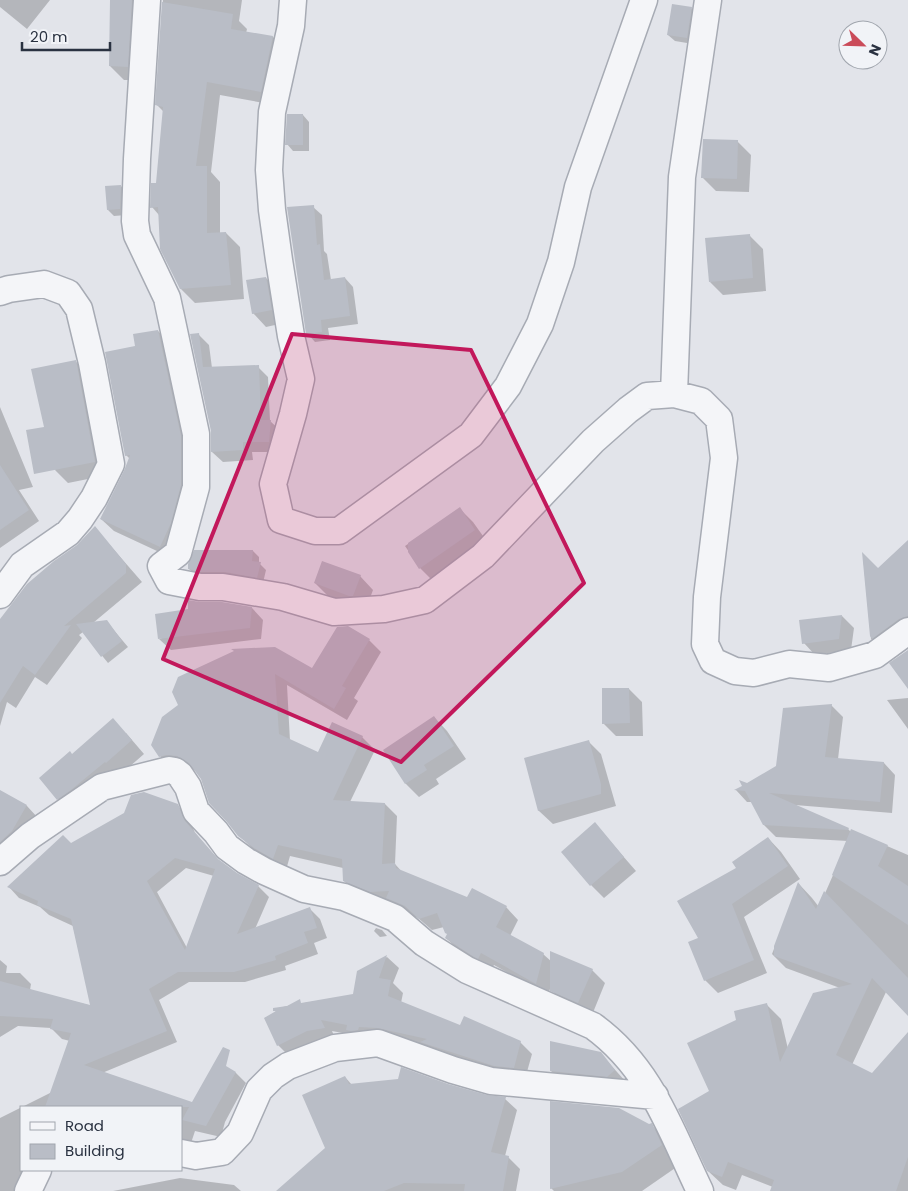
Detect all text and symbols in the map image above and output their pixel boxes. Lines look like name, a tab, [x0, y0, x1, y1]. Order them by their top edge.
scale bar	[22, 20, 110, 52]
north arrow	[838, 20, 888, 70]
text: 20 m	[30, 26, 68, 47]
text: N	[864, 41, 886, 59]
legend	[20, 1106, 182, 1171]
text: Road	[65, 1115, 104, 1136]
text: Building	[65, 1140, 125, 1161]

